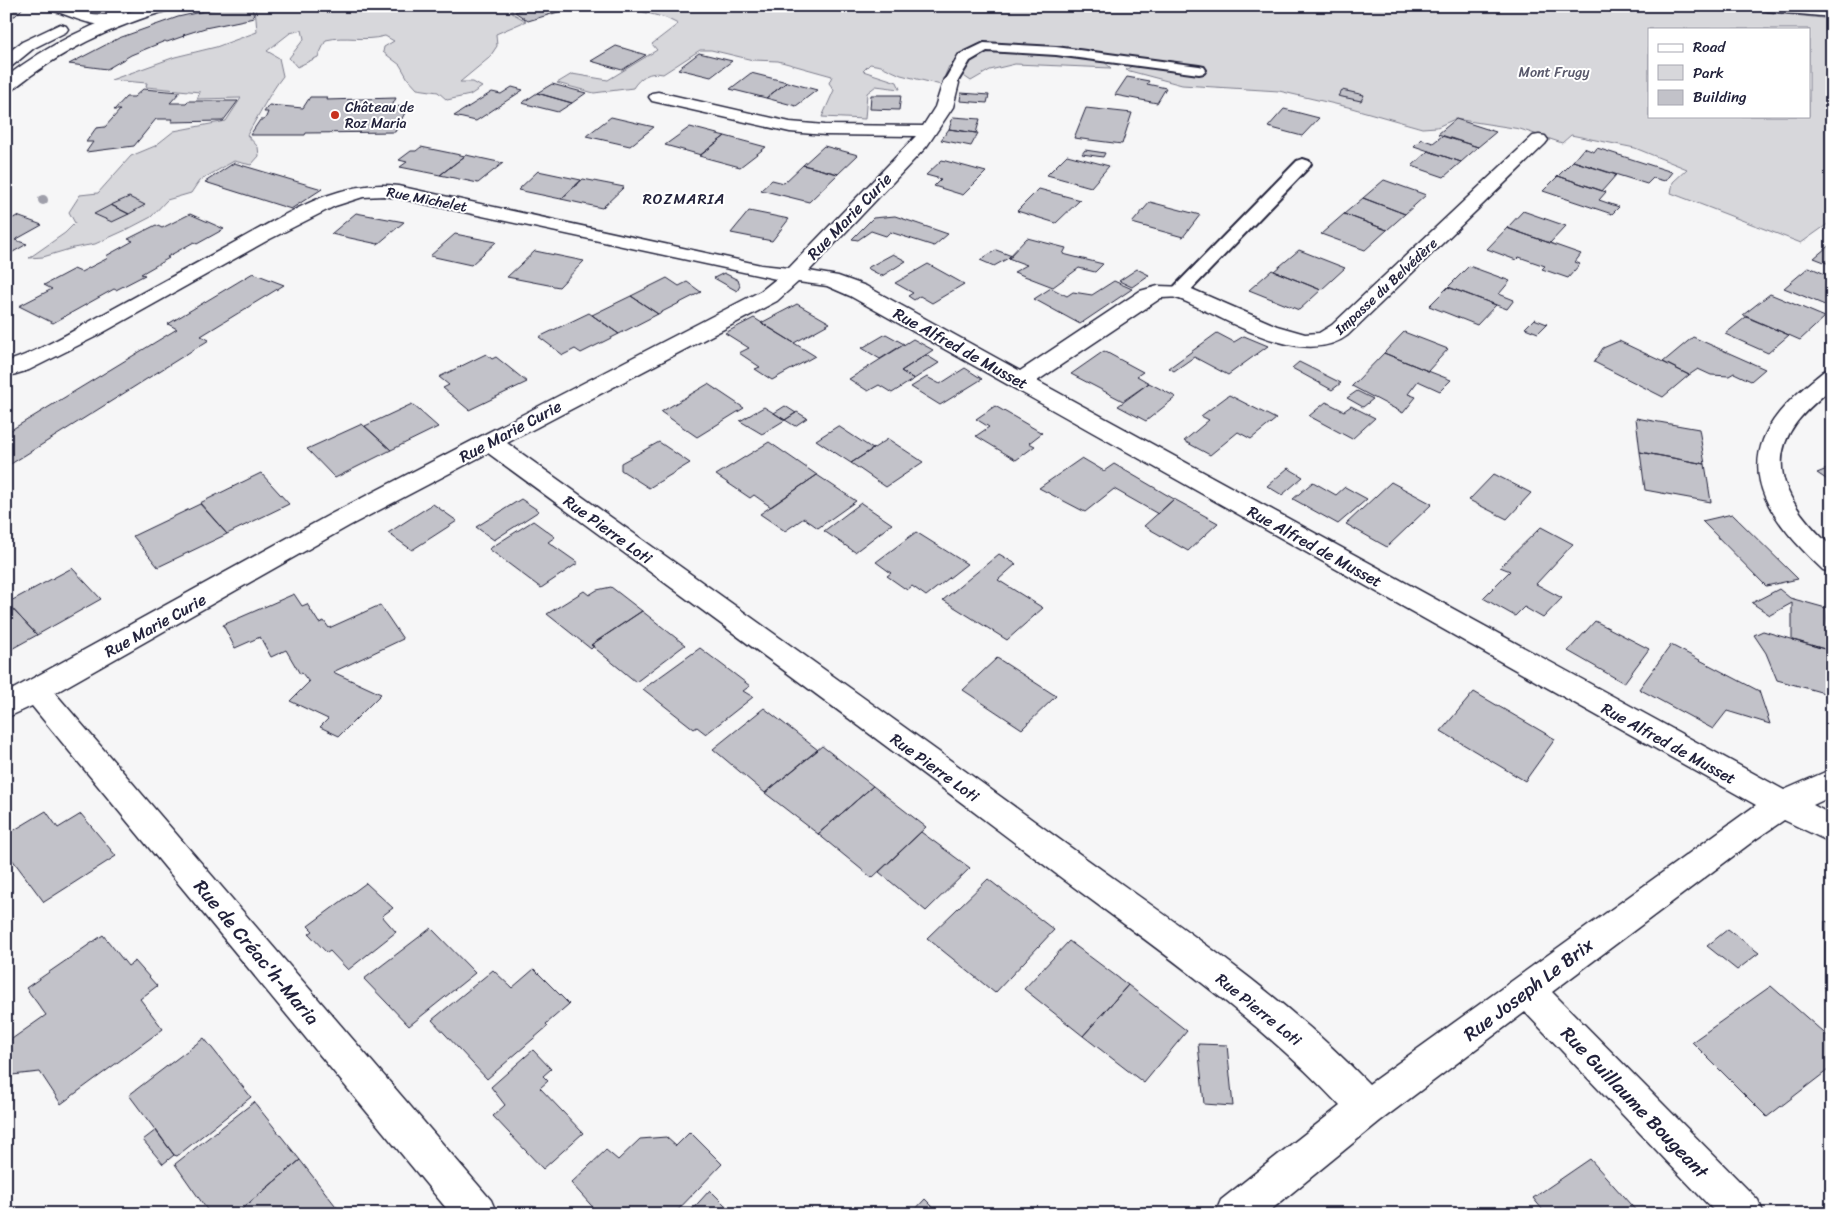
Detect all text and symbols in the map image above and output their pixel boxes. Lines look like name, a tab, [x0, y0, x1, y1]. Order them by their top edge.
legend	[1648, 28, 1810, 118]
text: Road	[1693, 34, 1726, 60]
park label: Mont Frugy	[1518, 60, 1590, 85]
text: Park	[1693, 60, 1724, 86]
text: Building	[1693, 84, 1747, 110]
place label: Château de Roz Maria	[345, 95, 414, 136]
marker: Château de Roz Maria	[329, 109, 341, 121]
street label: Rue Marie Curie	[800, 166, 899, 267]
street label: Rue Michelet	[385, 179, 469, 220]
district label: ROZMARIA	[643, 186, 725, 212]
street label: Impasse du Belvédère	[1328, 232, 1444, 342]
street label: Rue Alfred de Musset	[888, 299, 1034, 398]
street label: Rue Marie Curie	[453, 392, 567, 471]
street label: Rue Pierre Loti	[557, 487, 659, 572]
street label: Rue Alfred de Musset	[1242, 497, 1388, 596]
street label: Rue Marie Curie	[99, 585, 212, 666]
street label: Rue Alfred de Musset	[1596, 694, 1742, 793]
street label: Rue Pierre Loti	[884, 725, 986, 810]
street label: Rue de Créac'h-Maria	[185, 872, 328, 1033]
street label: Rue Joseph Le Brix	[1456, 929, 1601, 1050]
street label: Rue Pierre Loti	[1209, 965, 1309, 1054]
street label: Rue Guillaume Bougeant	[1553, 1018, 1718, 1187]

